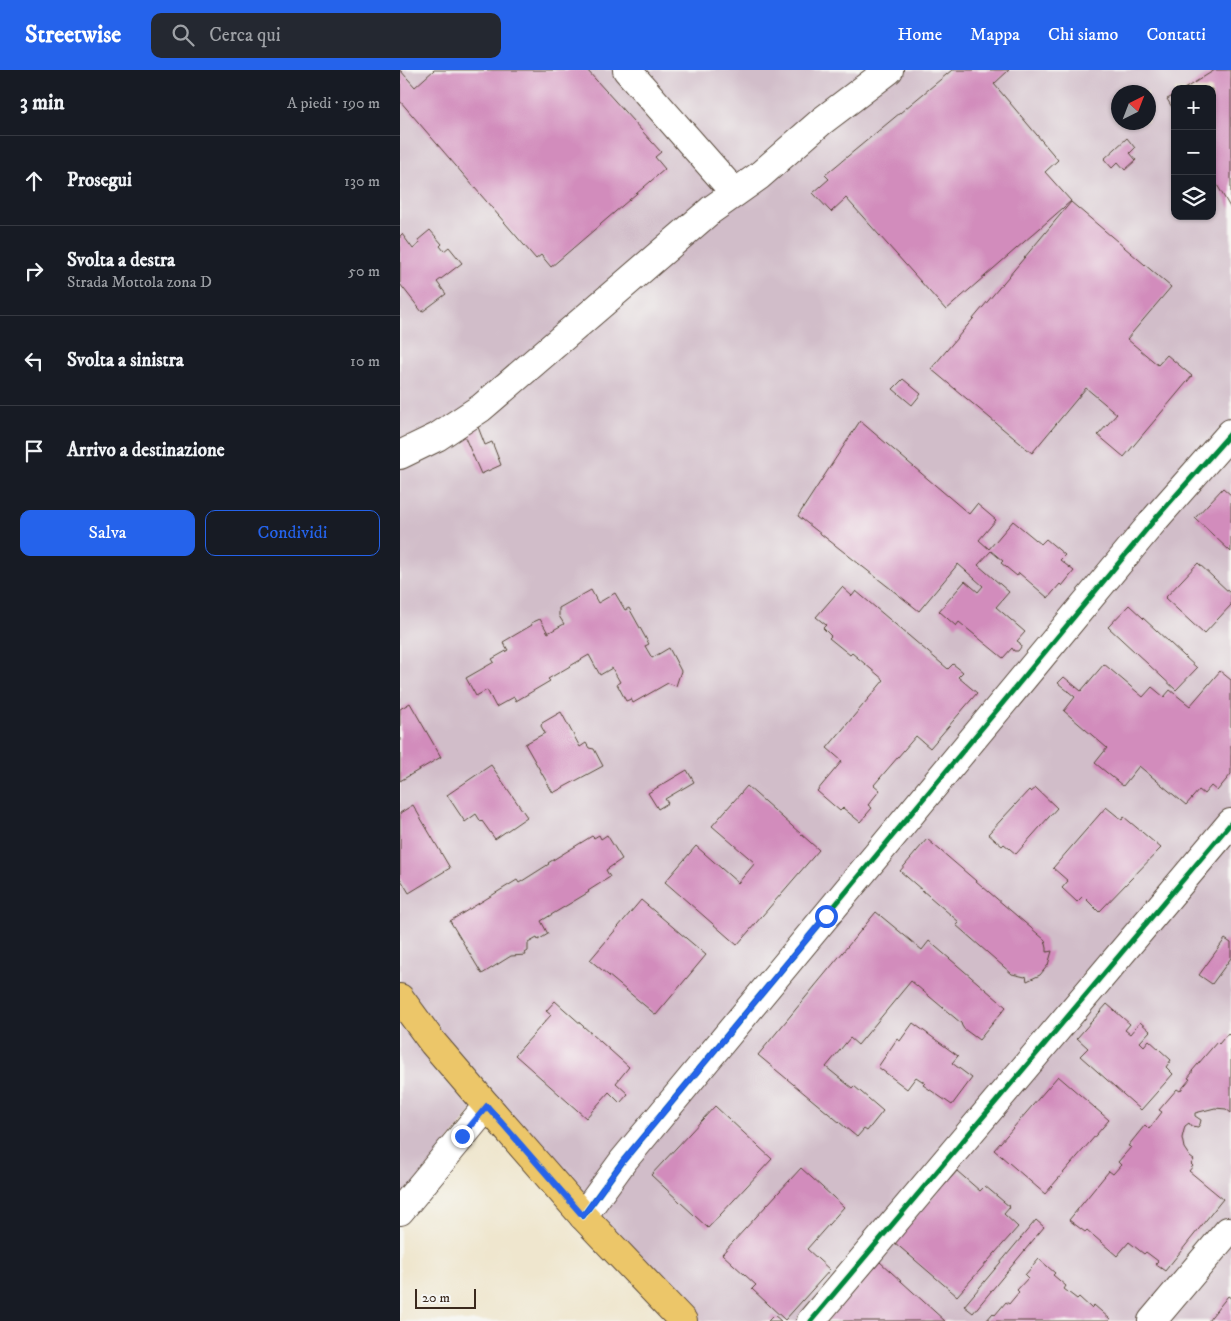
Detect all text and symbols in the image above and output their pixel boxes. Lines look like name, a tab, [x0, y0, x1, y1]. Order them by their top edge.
search box	[151, 13, 501, 58]
text: Streetwise	[25, 20, 121, 50]
icon: search	[169, 21, 197, 49]
text: Cerca qui	[209, 24, 281, 47]
text: Home	[898, 24, 942, 46]
text: Mappa	[970, 24, 1020, 46]
text: Chi siamo	[1048, 24, 1118, 46]
text: Contatti	[1146, 24, 1206, 46]
north arrow	[1111, 85, 1156, 130]
map controls	[1171, 85, 1216, 220]
button: +	[1171, 85, 1216, 130]
text: 3 min	[20, 90, 65, 116]
text: A piedi · 190 m	[287, 93, 380, 113]
button: −	[1171, 130, 1216, 175]
icon: ahead	[20, 167, 48, 195]
text: Prosegui	[67, 169, 132, 192]
text: 130 m	[344, 171, 380, 191]
button: layers	[1171, 175, 1216, 220]
text: Svolta a destra	[67, 249, 175, 272]
icon: right	[20, 257, 48, 285]
text: 50 m	[348, 261, 380, 281]
text: Strada Mottola zona D	[67, 272, 212, 292]
icon: left	[20, 347, 48, 375]
text: Svolta a sinistra	[67, 349, 184, 372]
text: 10 m	[350, 351, 380, 371]
icon: arrive	[20, 437, 48, 465]
text: Arrivo a destinazione	[67, 439, 225, 462]
button: Salva	[20, 510, 195, 556]
button: Condividi	[205, 510, 380, 556]
route start	[815, 905, 838, 928]
route end	[451, 1125, 474, 1148]
scale bar	[415, 1286, 476, 1309]
text: 20 m	[422, 1289, 450, 1307]

